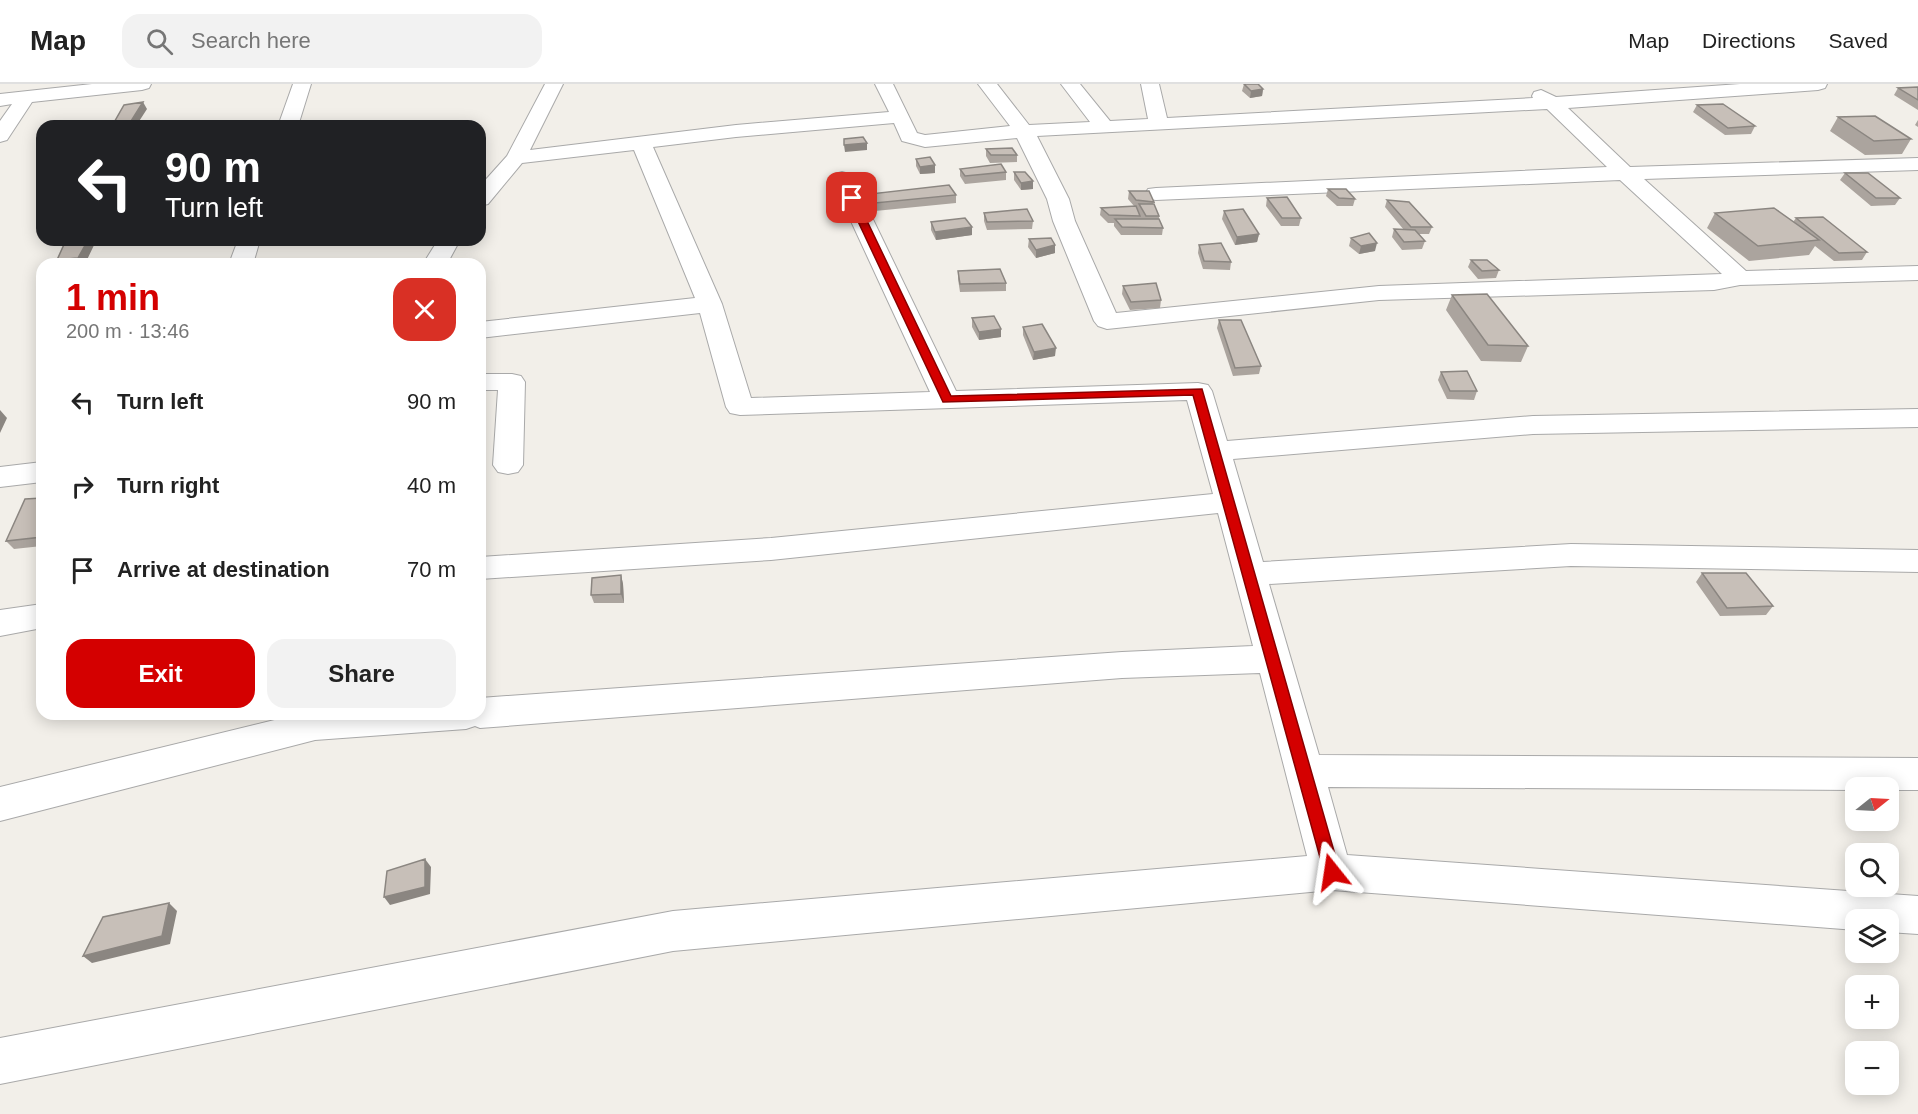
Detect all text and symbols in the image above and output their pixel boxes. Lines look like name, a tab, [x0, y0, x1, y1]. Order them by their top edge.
search box	[122, 14, 542, 68]
text: Map	[30, 25, 86, 56]
icon: search	[143, 25, 176, 58]
text: Search here	[191, 28, 311, 53]
text: Map	[1628, 29, 1669, 52]
text: Directions	[1702, 29, 1795, 52]
text: Saved	[1828, 29, 1888, 52]
icon: left	[66, 144, 144, 222]
text: 90 m	[165, 144, 261, 191]
pin	[826, 172, 877, 223]
icon: arrive	[835, 181, 868, 214]
text: Turn left	[165, 193, 263, 223]
text: 1 min	[66, 277, 160, 318]
button: close	[393, 278, 456, 341]
text: 200 m · 13:46	[66, 320, 189, 342]
icon: left	[66, 386, 99, 419]
text: Turn left	[117, 389, 203, 414]
text: 90 m	[407, 389, 456, 414]
icon: right	[66, 470, 99, 503]
text: Turn right	[117, 473, 219, 498]
text: 40 m	[407, 473, 456, 498]
icon: arrive	[66, 554, 99, 587]
text: Arrive at destination	[117, 557, 330, 582]
text: 70 m	[407, 557, 456, 582]
button: Exit	[66, 639, 255, 708]
button: Share	[267, 639, 456, 708]
north arrow	[1845, 777, 1899, 831]
map controls	[1845, 777, 1899, 1095]
position arrow	[1300, 840, 1364, 904]
button: search	[1845, 843, 1899, 897]
button: layers	[1845, 909, 1899, 963]
button: +	[1845, 975, 1899, 1029]
button: −	[1845, 1041, 1899, 1095]

